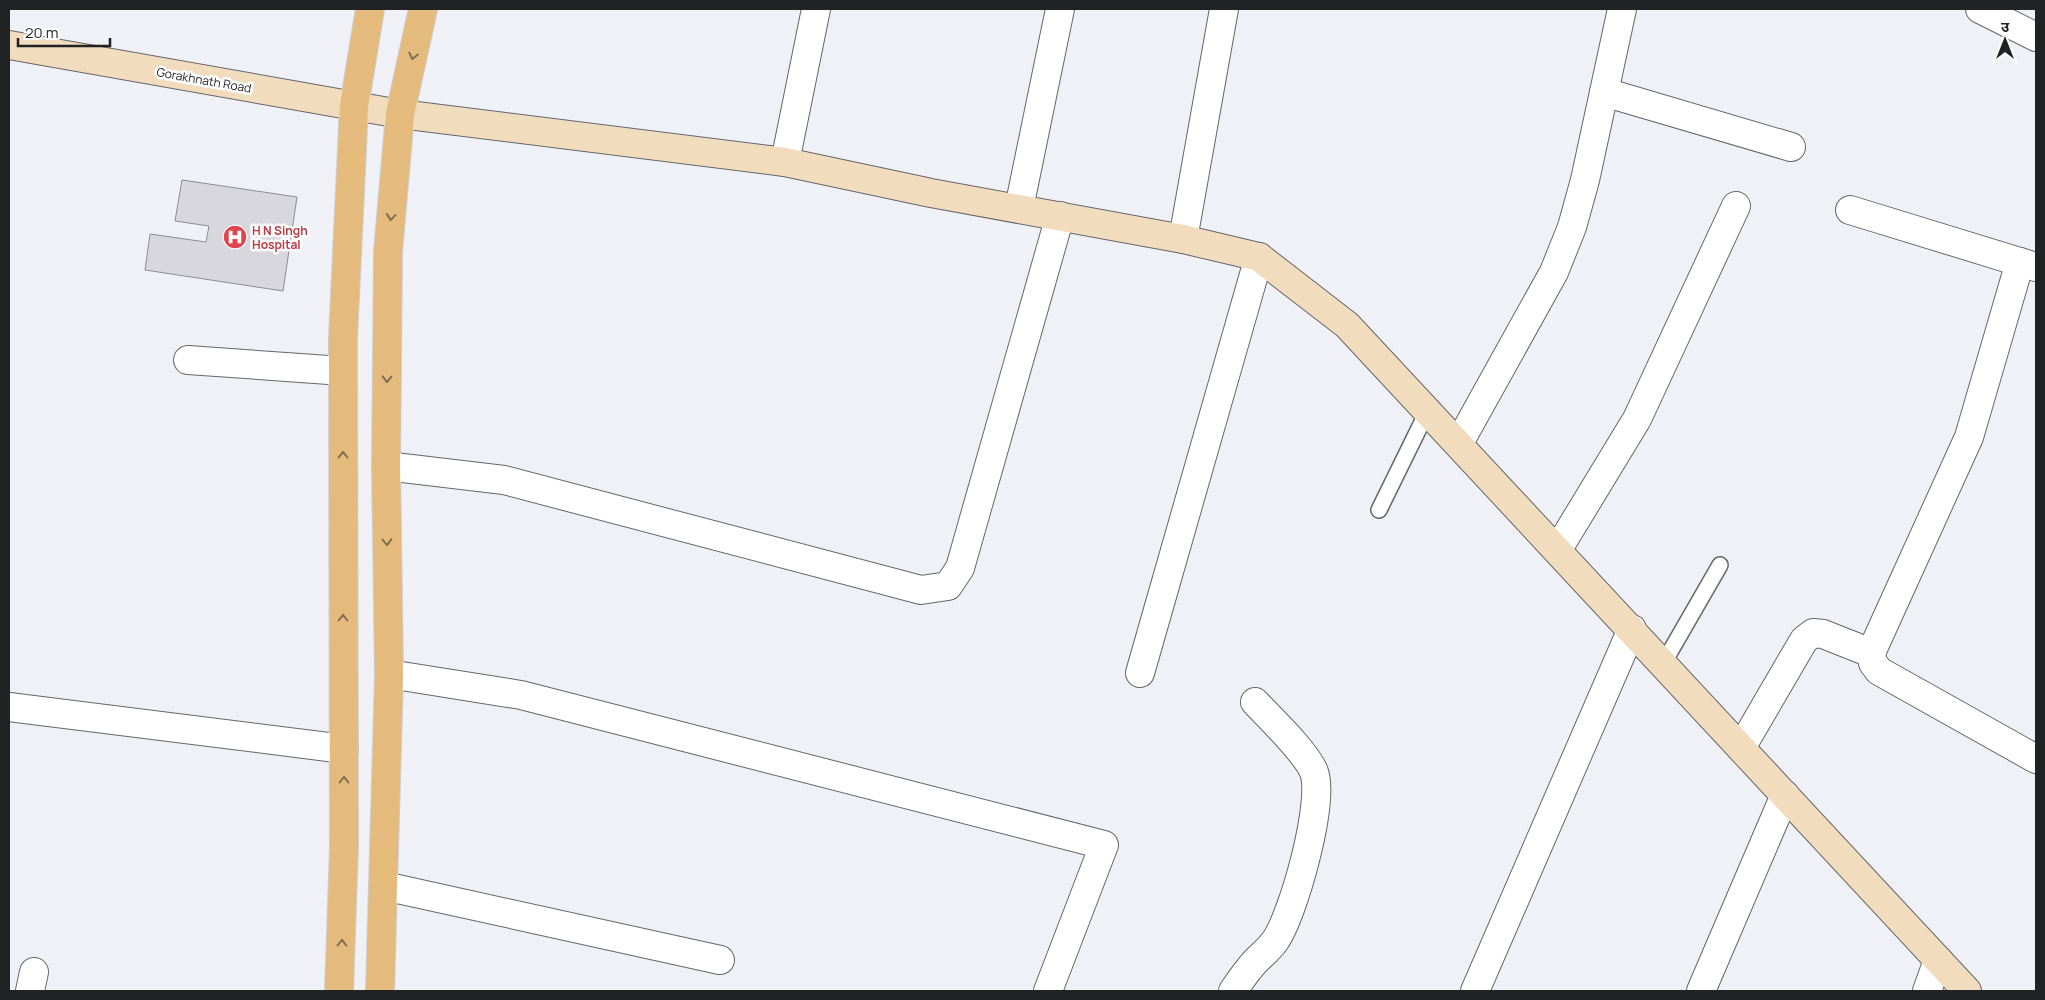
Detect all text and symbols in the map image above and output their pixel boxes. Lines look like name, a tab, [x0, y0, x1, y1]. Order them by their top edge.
scale bar	[18, 15, 110, 47]
north arrow	[1980, 15, 2030, 65]
text: उ	[2001, 17, 2010, 36]
text: 20 m	[25, 22, 58, 43]
one-way arrow	[408, 52, 419, 61]
street label: Gorakhnath Road	[155, 63, 253, 97]
one-way arrow	[386, 213, 397, 221]
place label: H N Singh Hospital	[252, 222, 308, 253]
hospital icon: H N Singh Hospital	[222, 224, 248, 250]
one-way arrow	[381, 376, 392, 384]
one-way arrow	[338, 451, 348, 458]
one-way arrow	[382, 538, 392, 546]
one-way arrow	[338, 613, 348, 621]
one-way arrow	[339, 776, 349, 784]
one-way arrow	[336, 938, 347, 946]

